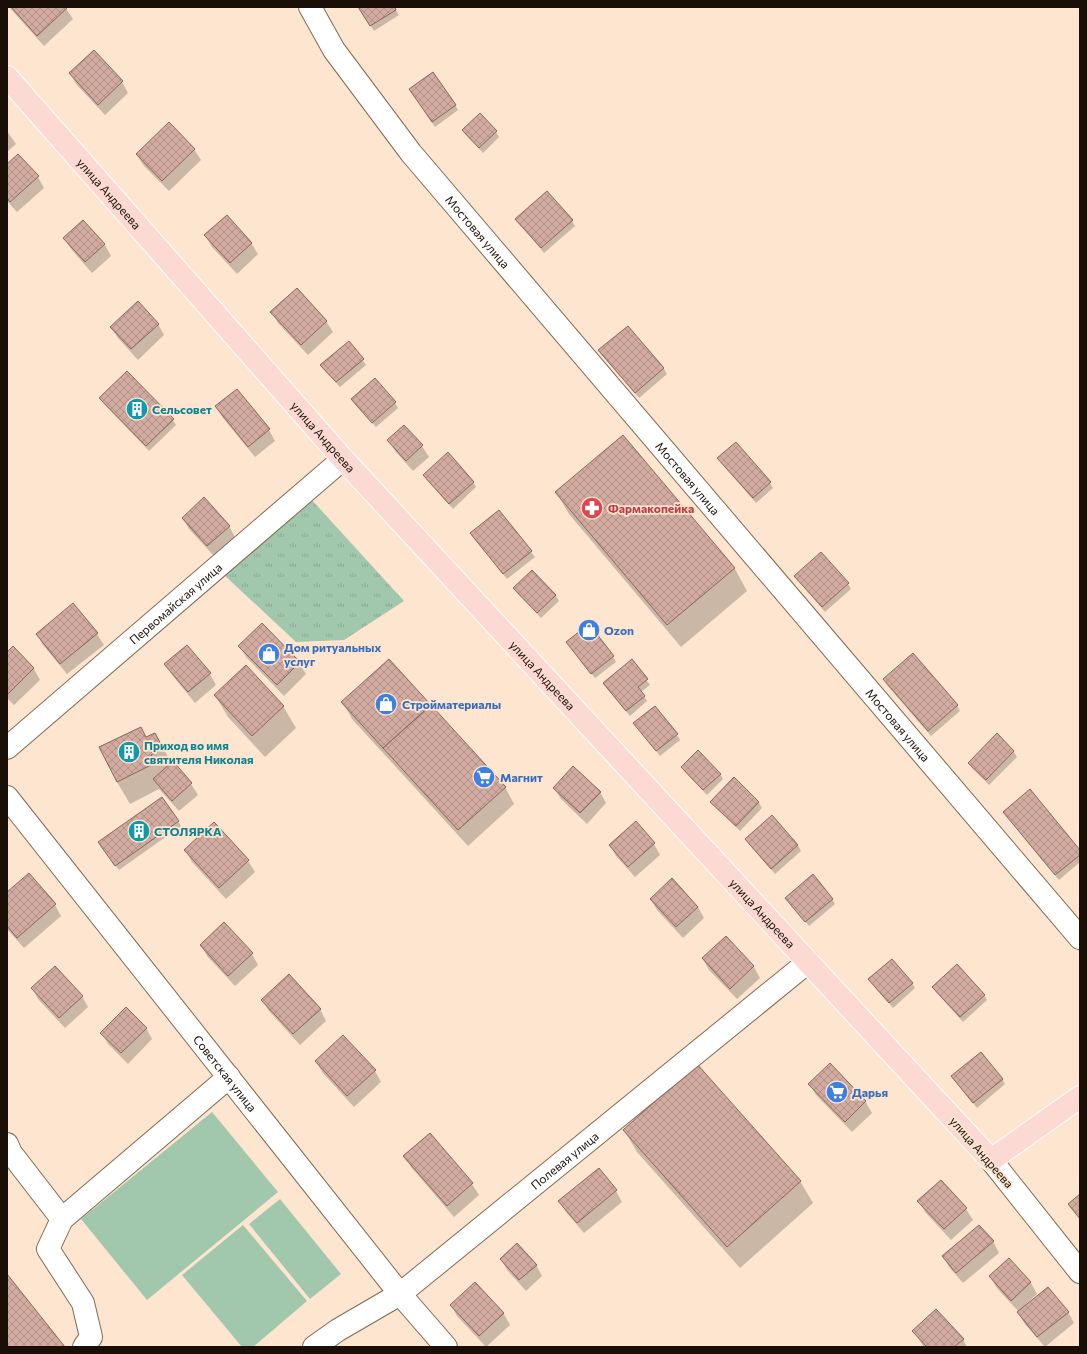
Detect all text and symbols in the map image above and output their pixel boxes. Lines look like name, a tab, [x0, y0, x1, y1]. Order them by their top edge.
street label: улица Андреева	[75, 155, 144, 232]
street label: Мостовая улица	[443, 192, 513, 271]
building icon: Сельсовет	[124, 396, 150, 422]
street label: улица Андреева	[288, 398, 358, 475]
place label: Сельсовет	[152, 402, 212, 416]
street label: Мостовая улица	[653, 439, 723, 517]
pharmacy icon: Фармакопейка	[579, 495, 605, 521]
place label: Фармакопейка	[608, 501, 694, 515]
street label: Первомайская улица	[126, 560, 224, 647]
shop icon: Ozon	[576, 617, 602, 643]
place label: Ozon	[604, 623, 634, 637]
street label: улица Андреева	[507, 637, 578, 713]
place label: Дом ритуальных услуг	[284, 640, 381, 668]
shop icon: Дом ритуальных услуг	[256, 641, 282, 667]
street label: Мостовая улица	[863, 685, 933, 764]
shop icon: Стройматериалы	[373, 691, 399, 717]
place label: Стройматериалы	[402, 697, 501, 711]
place label: Приход во имя святителя Николая	[144, 738, 254, 766]
building icon: Приход во имя святителя Николая	[116, 739, 142, 765]
supermarket icon: Магнит	[471, 764, 497, 790]
place label: Магнит	[500, 770, 543, 784]
building icon: СТОЛЯРКА	[126, 818, 152, 844]
place label: СТОЛЯРКА	[154, 824, 222, 838]
street label: улица Андреева	[727, 875, 798, 951]
street label: Советская улица	[191, 1032, 260, 1114]
supermarket icon: Дарья	[824, 1079, 850, 1105]
place label: Дарья	[852, 1085, 888, 1099]
street label: улица Андреева	[947, 1114, 1017, 1190]
street label: Полевая улица	[528, 1128, 601, 1192]

